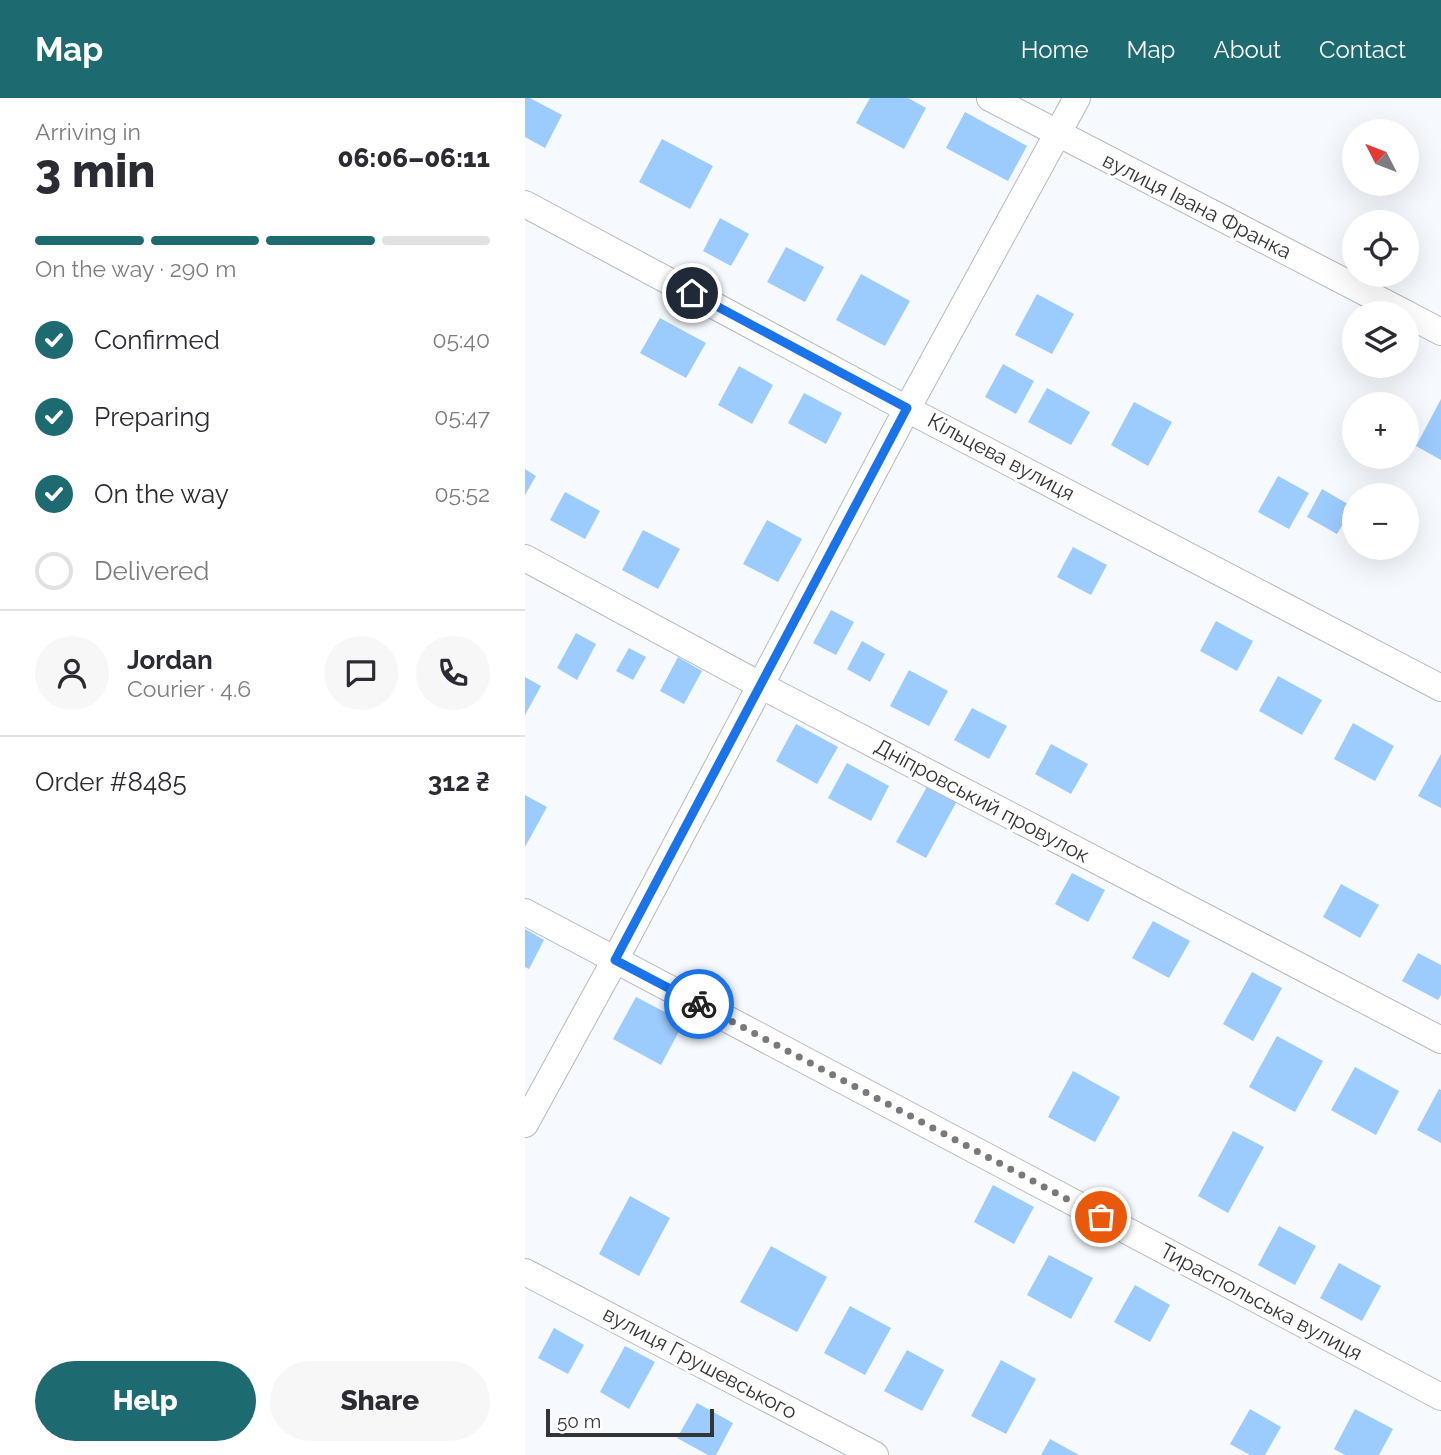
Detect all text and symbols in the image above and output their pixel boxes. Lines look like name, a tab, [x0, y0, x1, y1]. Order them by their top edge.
text: Map	[35, 30, 103, 69]
text: Home	[1021, 35, 1089, 64]
text: Map	[1127, 35, 1175, 64]
text: About	[1213, 35, 1281, 64]
text: Contact	[1319, 35, 1406, 64]
text: Arriving in	[35, 118, 141, 145]
north arrow	[1342, 119, 1419, 196]
map controls	[1342, 119, 1419, 560]
text: 06:06–06:11	[338, 143, 490, 173]
text: 3 min	[35, 144, 155, 198]
street label: вулиця Івана Франка	[1099, 147, 1296, 264]
button: locate	[1342, 210, 1419, 287]
text: On the way · 290 m	[35, 255, 236, 282]
pin	[662, 263, 722, 323]
icon: home	[673, 274, 711, 312]
button: layers	[1342, 301, 1419, 378]
icon: check	[35, 321, 73, 359]
text: Confirmed	[94, 325, 220, 355]
text: 05:40	[432, 326, 490, 353]
button: +	[1342, 392, 1419, 469]
icon: check	[35, 398, 73, 436]
text: Preparing	[94, 402, 210, 432]
text: 05:47	[434, 403, 490, 430]
street label: Кільцева вулиця	[924, 407, 1079, 506]
icon: check	[35, 475, 73, 513]
text: On the way	[94, 479, 229, 509]
text: 05:52	[435, 480, 490, 507]
button: −	[1342, 483, 1419, 560]
text: Delivered	[94, 556, 209, 586]
button: person	[35, 636, 109, 710]
button: chat	[324, 636, 398, 710]
button: phone	[416, 636, 490, 710]
text: Jordan	[127, 645, 213, 675]
text: Courier · 4.6	[127, 675, 251, 702]
street label: Дніпровський провулок	[871, 733, 1094, 868]
text: Order #8485	[35, 767, 187, 797]
text: 312 ₴	[428, 767, 490, 797]
courier	[664, 969, 734, 1039]
icon: bike	[680, 985, 718, 1023]
pin	[1071, 1187, 1131, 1247]
icon: bag	[1082, 1198, 1120, 1236]
street label: Тираспольська вулиця	[1156, 1238, 1367, 1366]
street label: вулиця Грушевського	[599, 1301, 802, 1424]
button: Help	[35, 1361, 256, 1441]
button: Share	[270, 1361, 490, 1441]
scale bar	[546, 1406, 714, 1438]
text: 50 m	[557, 1410, 601, 1432]

